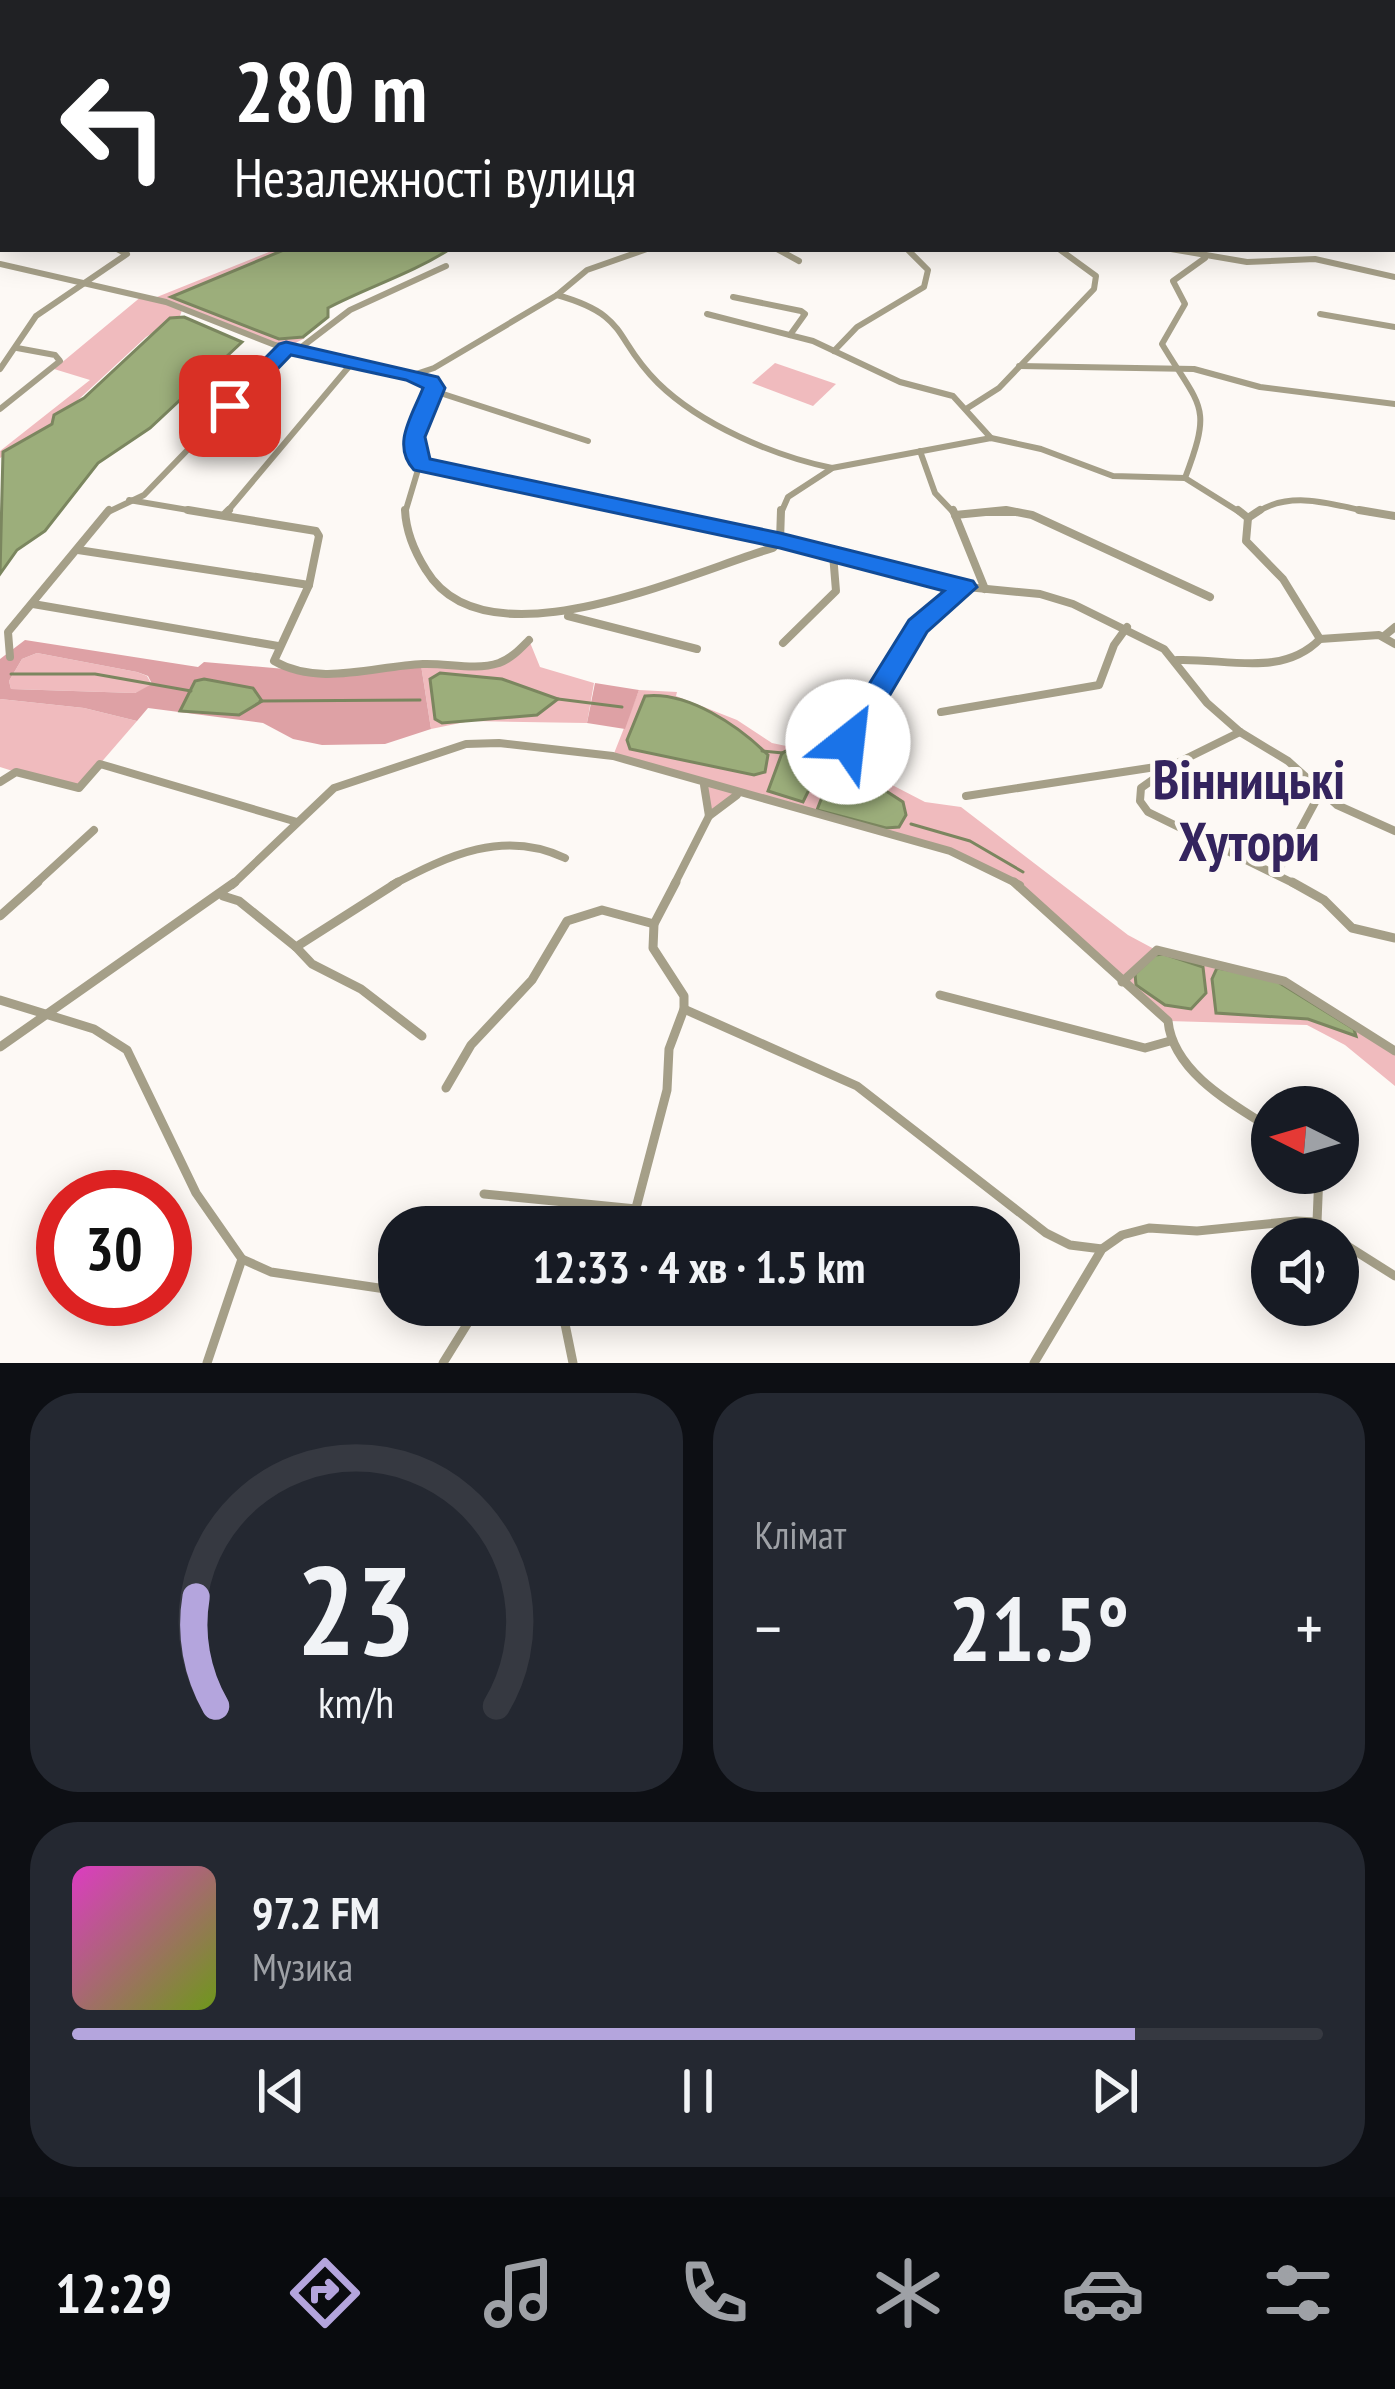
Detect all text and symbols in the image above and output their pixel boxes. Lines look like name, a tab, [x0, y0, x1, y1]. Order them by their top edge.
text: 280 m	[234, 36, 427, 145]
icon: left	[36, 48, 192, 204]
text: Незалежності вулиця	[234, 142, 637, 212]
pin	[179, 355, 281, 457]
icon: arrive	[197, 373, 263, 439]
position arrow	[785, 679, 911, 805]
district label: Вінницькі Хутори	[1153, 744, 1345, 876]
north arrow	[1251, 1086, 1359, 1194]
map controls	[1251, 1086, 1359, 1326]
speed limit sign: 30	[36, 1170, 192, 1326]
button: sound	[1251, 1218, 1359, 1326]
text: 12:33 · 4 хв · 1.5 km	[533, 1237, 865, 1295]
text: Клімат	[755, 1509, 846, 1560]
text: 23	[297, 1528, 416, 1689]
text: 21.5°	[948, 1569, 1129, 1686]
text: −	[755, 1585, 782, 1670]
text: +	[1296, 1585, 1323, 1670]
text: km/h	[318, 1673, 394, 1729]
text: 97.2 FM	[252, 1883, 380, 1941]
text: Музика	[252, 1941, 353, 1992]
icon: previous	[248, 2058, 314, 2124]
icon: pause	[665, 2058, 731, 2124]
icon: next	[1082, 2058, 1148, 2124]
icon: directions	[283, 2251, 367, 2335]
icon: music	[477, 2251, 561, 2335]
icon: phone	[672, 2251, 756, 2335]
icon: climate	[866, 2251, 950, 2335]
icon: car	[1061, 2251, 1145, 2335]
icon: filters	[1256, 2251, 1340, 2335]
text: 12:29	[55, 2258, 172, 2328]

